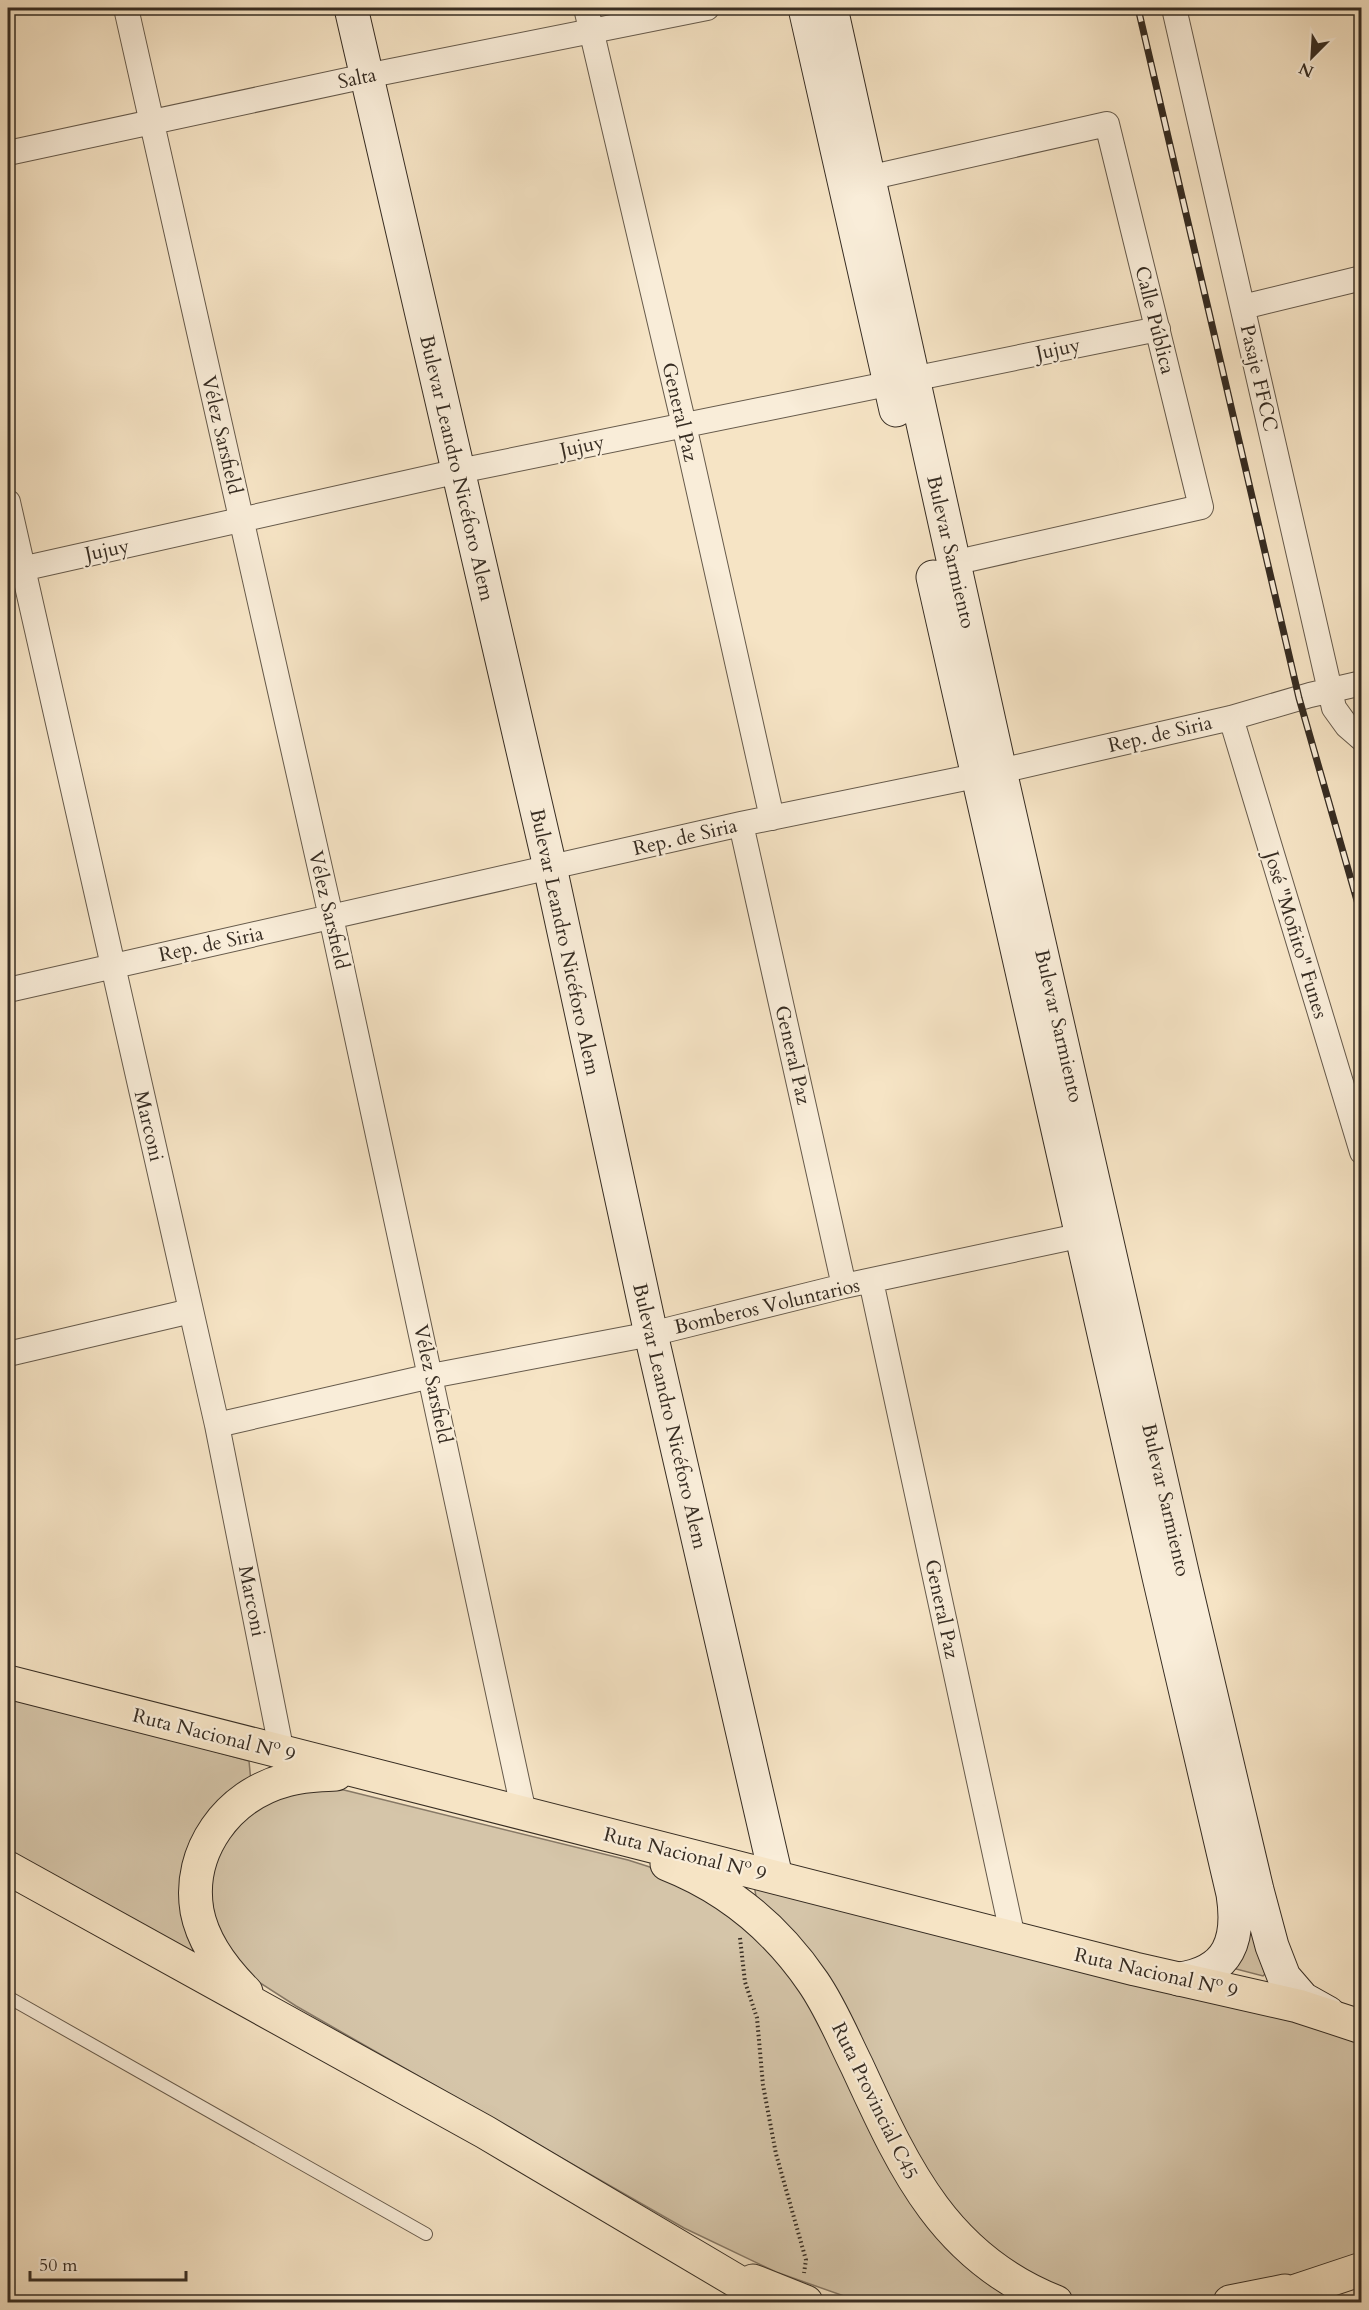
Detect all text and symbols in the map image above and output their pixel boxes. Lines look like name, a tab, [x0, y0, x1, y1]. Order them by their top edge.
north arrow	[1282, 27, 1342, 87]
text: N	[1295, 57, 1317, 83]
street label: Salta	[335, 61, 379, 95]
street label: Calle Pública	[1129, 263, 1182, 377]
street label: Pasaje FFCC	[1234, 322, 1284, 434]
street label: Jujuy	[1030, 331, 1083, 367]
street label: Bulevar Leandro Nicéforo Alem	[413, 332, 501, 604]
street label: General Paz	[655, 360, 705, 464]
street label: Vélez Sarsfield	[195, 373, 249, 497]
street label: Jujuy	[554, 428, 607, 464]
street label: Bulevar Sarmiento	[920, 473, 982, 631]
street label: Jujuy	[79, 532, 132, 568]
street label: Rep. de Siria	[1105, 709, 1215, 759]
street label: Bulevar Leandro Nicéforo Alem	[524, 806, 607, 1078]
street label: Rep. de Siria	[630, 812, 740, 862]
street label: José "Moñito" Funes	[1257, 845, 1334, 1022]
street label: Vélez Sarsfield	[302, 848, 356, 972]
street label: Rep. de Siria	[156, 920, 266, 968]
street label: Bulevar Sarmiento	[1028, 947, 1090, 1105]
street label: General Paz	[768, 1003, 818, 1107]
street label: Marconi	[128, 1088, 170, 1164]
street label: Bomberos Voluntarios	[672, 1272, 862, 1340]
street label: Bulevar Leandro Nicéforo Alem	[626, 1280, 714, 1552]
street label: Vélez Sarsfield	[407, 1322, 459, 1446]
street label: Bulevar Sarmiento	[1135, 1421, 1197, 1579]
street label: General Paz	[918, 1557, 966, 1661]
street label: Marconi	[232, 1563, 272, 1639]
street label: Ruta Nacional Nº 9	[130, 1702, 298, 1768]
street label: Ruta Nacional Nº 9	[601, 1821, 769, 1887]
street label: Ruta Nacional Nº 9	[1072, 1941, 1240, 2005]
street label: Ruta Provincial C45	[825, 2018, 925, 2184]
scale bar	[30, 2244, 186, 2282]
text: 50 m	[39, 2253, 78, 2278]

